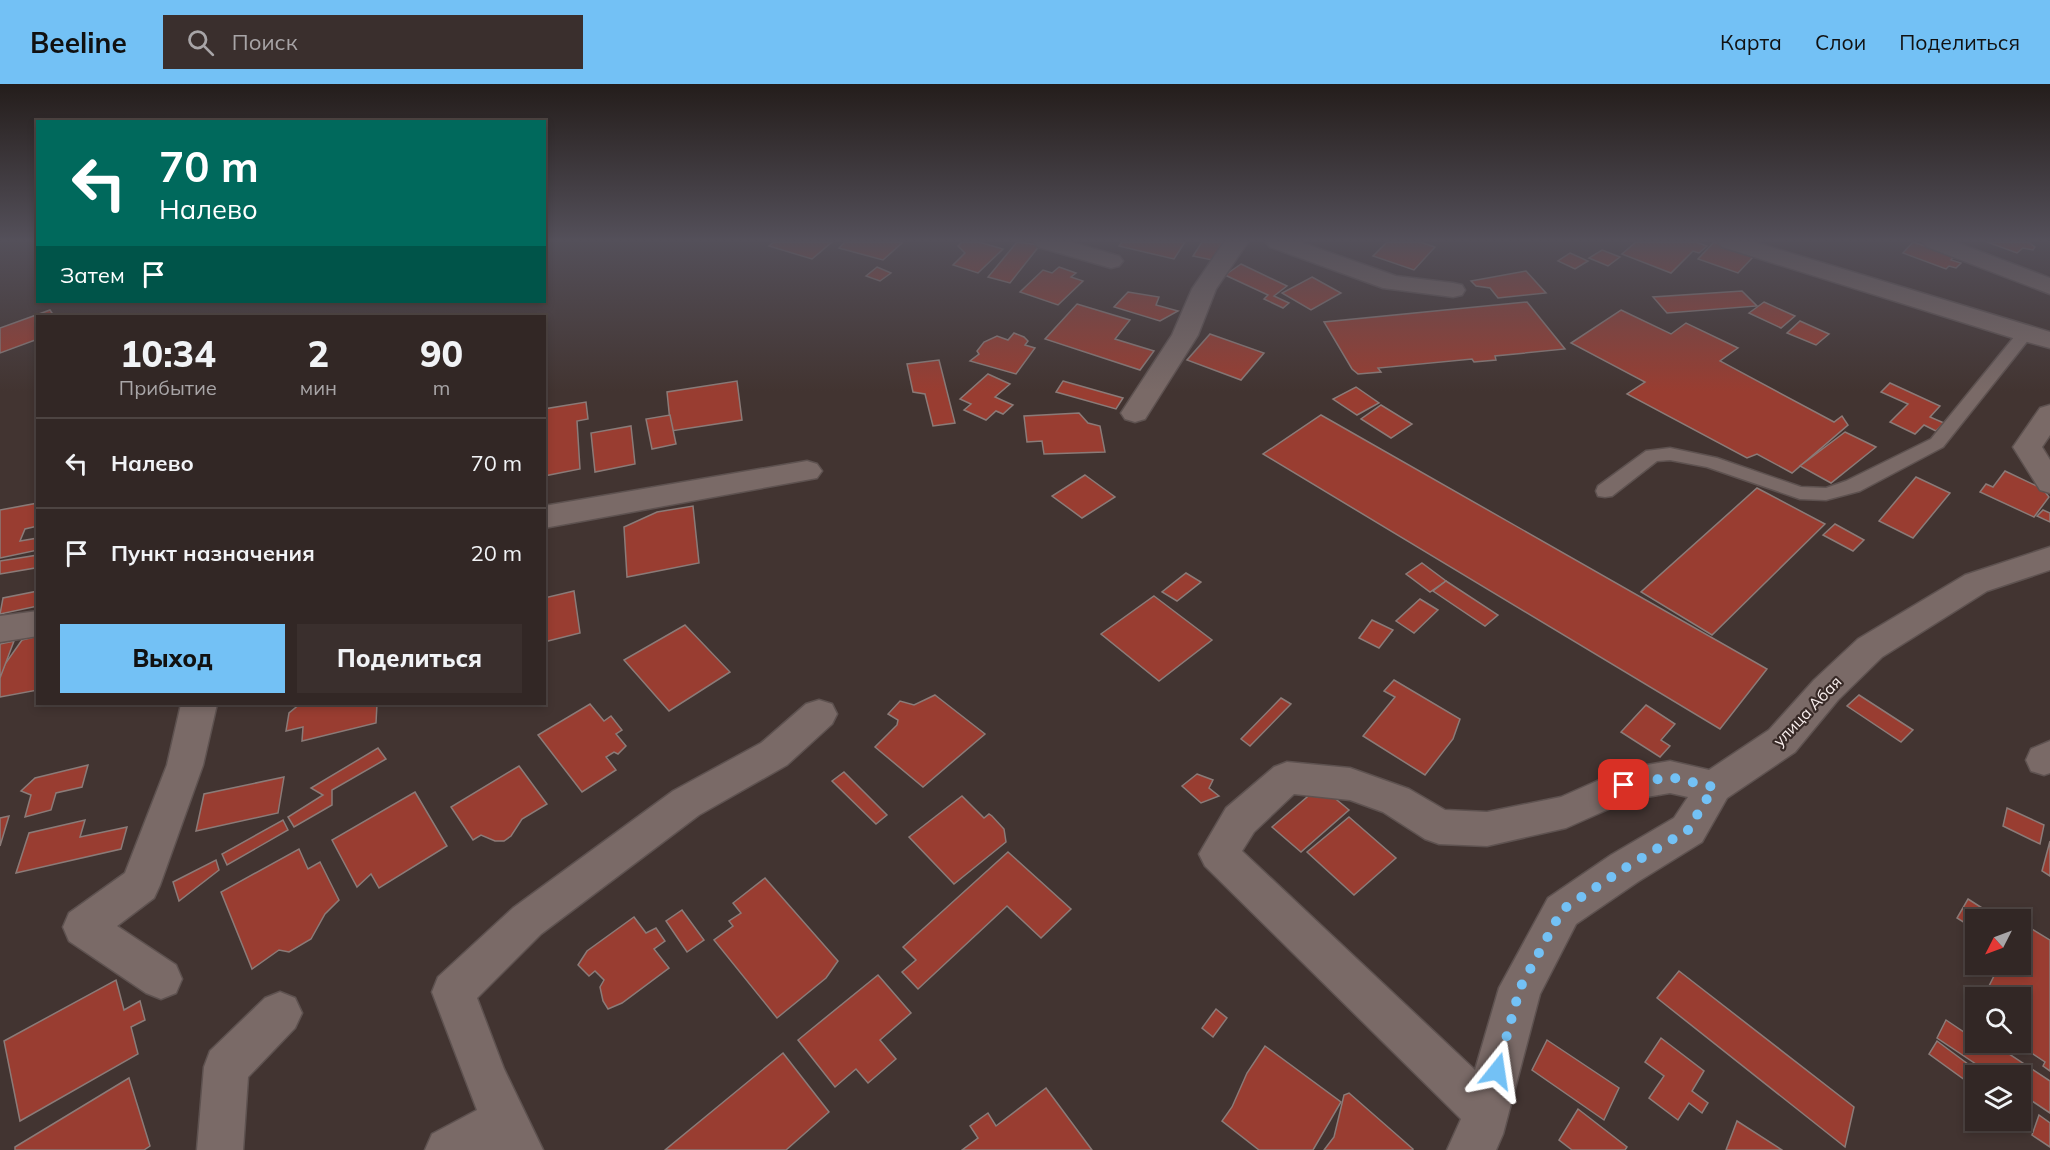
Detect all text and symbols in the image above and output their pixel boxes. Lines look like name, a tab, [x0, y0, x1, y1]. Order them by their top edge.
search box	[163, 15, 583, 69]
text: Beeline	[30, 25, 127, 60]
icon: search	[184, 26, 217, 59]
text: Поиск	[232, 28, 298, 56]
text: Карта	[1720, 29, 1782, 55]
text: Слои	[1815, 29, 1866, 55]
text: Поделиться	[1899, 29, 2020, 55]
text: 70 m	[159, 140, 259, 193]
icon: left	[60, 144, 138, 222]
text: Налево	[159, 192, 258, 226]
icon: arrive	[137, 258, 170, 291]
text: Затем	[60, 261, 125, 289]
text: 10:34	[120, 331, 216, 376]
text: 2	[308, 331, 329, 376]
text: 90	[420, 331, 463, 376]
text: Прибытие	[119, 375, 217, 400]
text: мин	[300, 375, 337, 400]
text: m	[433, 375, 450, 400]
icon: left	[60, 447, 93, 480]
text: Налево	[111, 449, 194, 477]
text: 70 m	[471, 449, 522, 477]
icon: arrive	[60, 537, 93, 570]
text: Пункт назначения	[111, 539, 315, 567]
text: 20 m	[471, 539, 522, 567]
button: Выход	[60, 624, 285, 693]
button: Поделиться	[297, 624, 522, 693]
street label: улица Абая	[1769, 672, 1845, 750]
pin	[1598, 759, 1649, 810]
icon: arrive	[1607, 768, 1640, 801]
north arrow	[1965, 909, 2031, 975]
map controls	[1965, 909, 2031, 1131]
button: search	[1965, 987, 2031, 1053]
position arrow	[1465, 1039, 1529, 1103]
button: layers	[1965, 1065, 2031, 1131]

